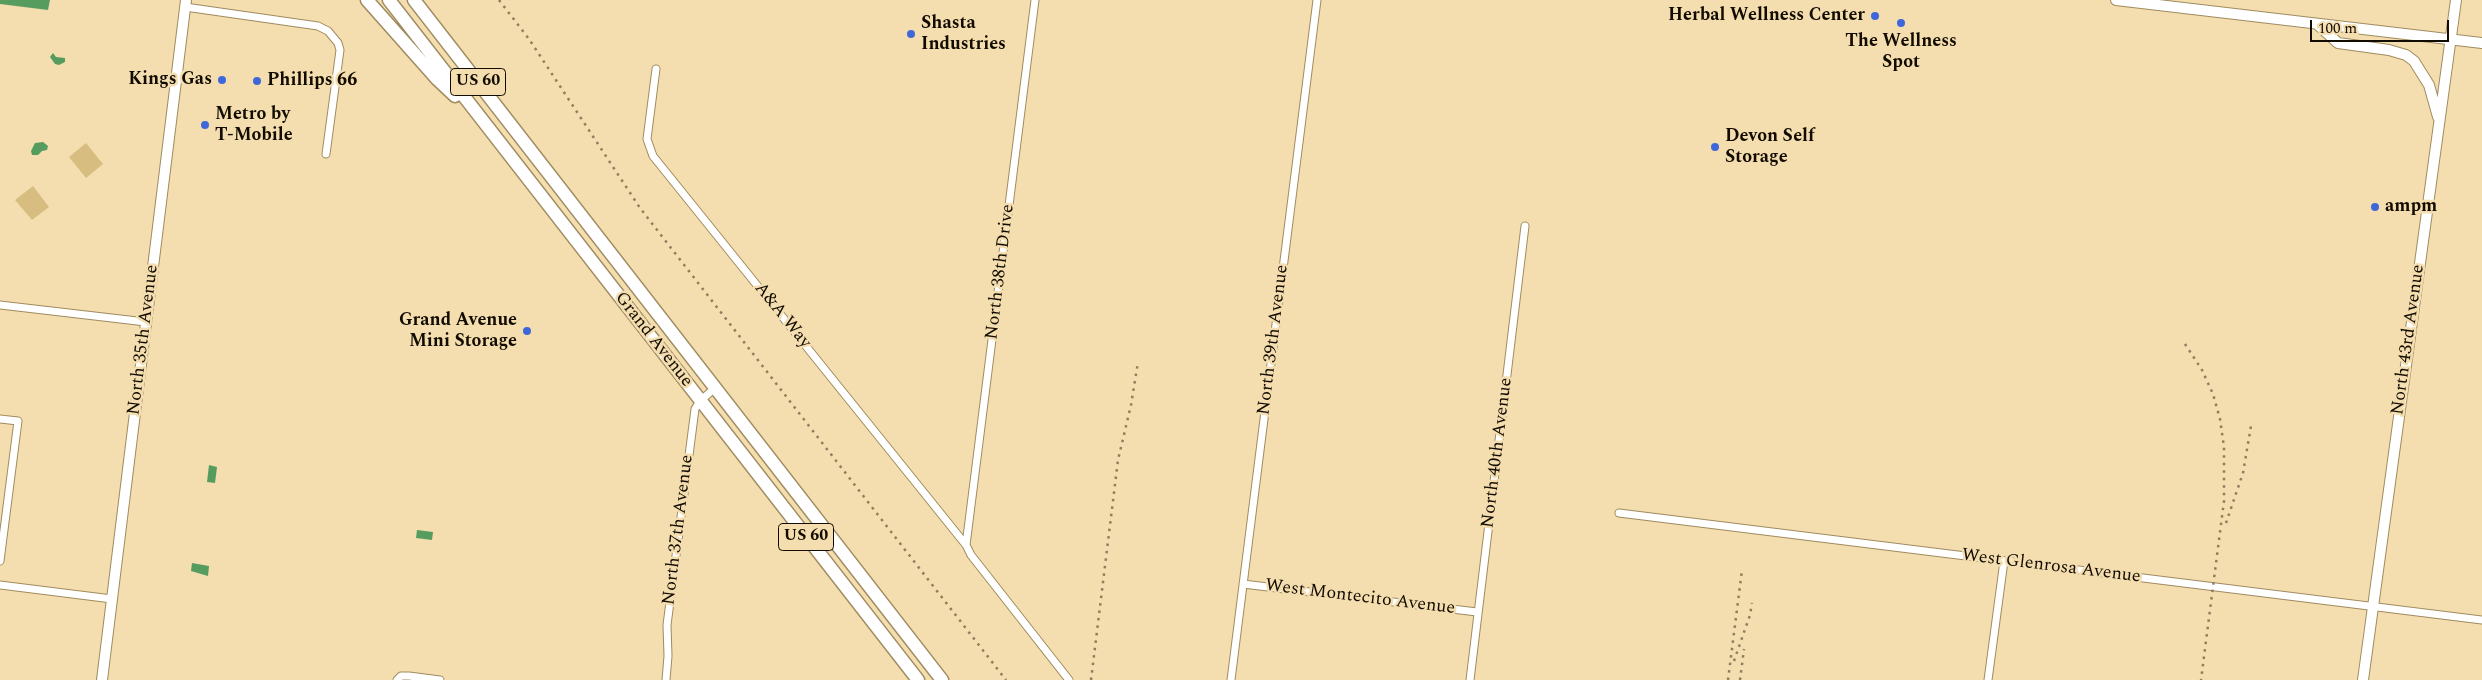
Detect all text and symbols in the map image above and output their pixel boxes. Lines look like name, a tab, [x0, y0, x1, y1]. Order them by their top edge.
place label: Herbal Wellness Center	[1668, 5, 1865, 27]
marker: Herbal Wellness Center	[1869, 10, 1881, 22]
scale bar	[2312, 10, 2451, 42]
place label: Shasta Industries	[921, 13, 1006, 56]
marker: The Wellness Spot	[1895, 17, 1907, 29]
text: 100 m	[2318, 17, 2357, 40]
marker: Shasta Industries	[905, 28, 917, 40]
place label: The Wellness Spot	[1845, 31, 1957, 74]
road number: US 60	[450, 68, 506, 95]
place label: Kings Gas	[128, 69, 212, 91]
place label: Phillips 66	[267, 70, 357, 92]
marker: Kings Gas	[216, 74, 228, 86]
marker: Phillips 66	[251, 75, 263, 87]
place label: Metro by T-Mobile	[215, 104, 293, 146]
marker: Metro by T-Mobile	[199, 119, 211, 131]
place label: Devon Self Storage	[1725, 126, 1815, 168]
marker: Devon Self Storage	[1709, 141, 1721, 153]
place label: ampm	[2385, 196, 2437, 218]
marker: ampm	[2369, 201, 2381, 213]
street label: North 38th Drive	[982, 203, 1020, 341]
street label: North 43rd Avenue	[2388, 263, 2430, 417]
street label: North 35th Avenue	[124, 264, 164, 416]
street label: North 39th Avenue	[1254, 264, 1294, 416]
street label: A&A Way	[749, 279, 815, 353]
street label: Grand Avenue	[609, 288, 697, 392]
place label: Grand Avenue Mini Storage	[399, 310, 517, 352]
marker: Grand Avenue Mini Storage	[521, 325, 533, 337]
street label: North 40th Avenue	[1478, 377, 1518, 529]
street label: North 37th Avenue	[659, 454, 699, 606]
road number: US 60	[778, 524, 834, 550]
street label: West Glenrosa Avenue	[1960, 545, 2142, 589]
street label: West Montecito Avenue	[1264, 576, 1456, 620]

